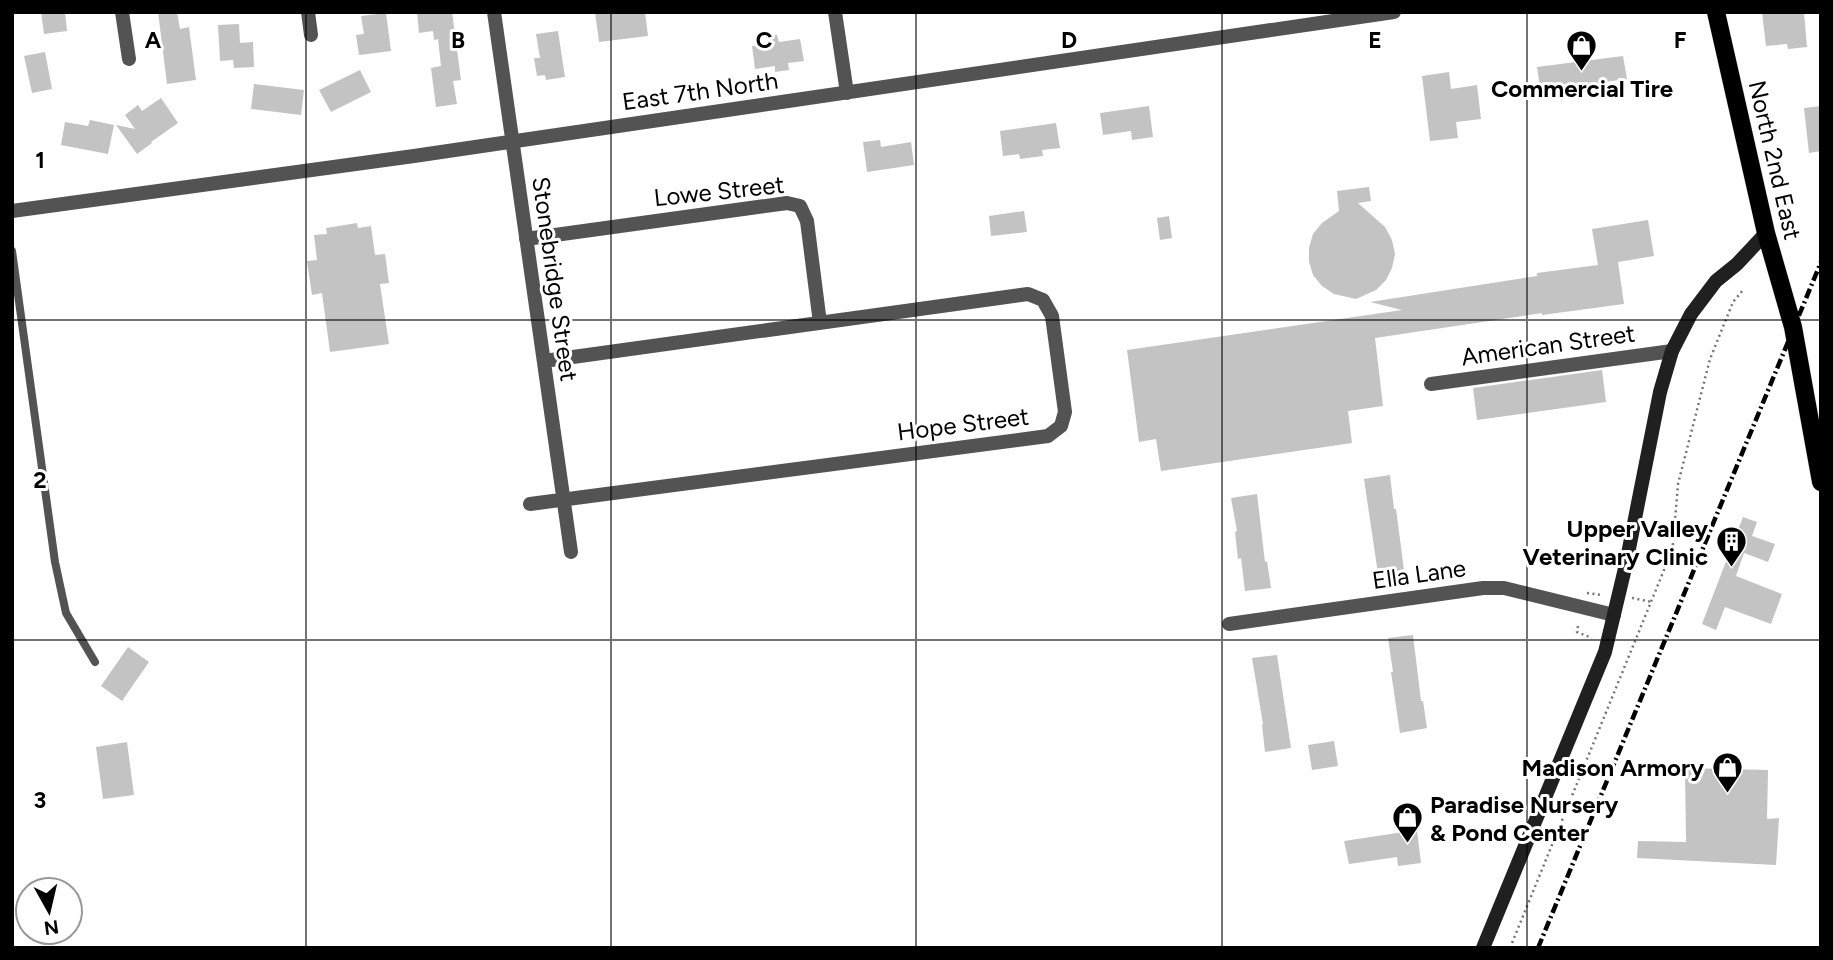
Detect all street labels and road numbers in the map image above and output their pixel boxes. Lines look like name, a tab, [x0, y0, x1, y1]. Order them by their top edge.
street label: East 7th North	[620, 66, 780, 116]
street label: North 2nd East	[1743, 78, 1807, 242]
street label: Lowe Street	[652, 170, 786, 212]
street label: Stonebridge Street	[526, 175, 584, 383]
street label: American Street	[1459, 318, 1637, 372]
street label: Hope Street	[896, 402, 1030, 446]
street label: Ella Lane	[1370, 553, 1468, 595]

